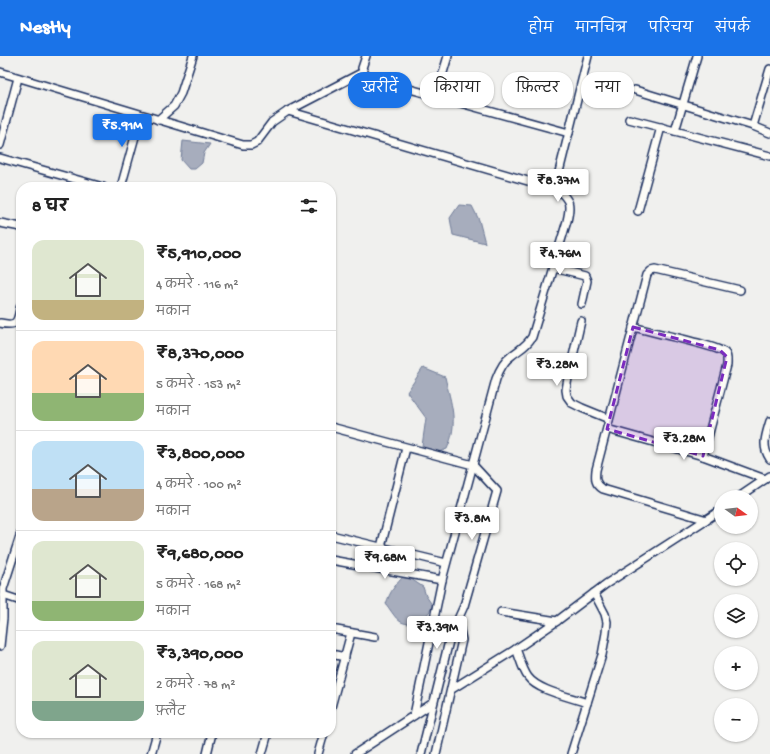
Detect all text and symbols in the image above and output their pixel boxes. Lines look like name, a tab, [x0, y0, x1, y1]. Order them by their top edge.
text: Nestly	[20, 17, 71, 40]
text: होम	[529, 21, 553, 38]
text: मानचित्र	[575, 21, 627, 38]
text: परिचय	[649, 21, 693, 38]
text: संपर्क	[715, 21, 750, 38]
chip: खरीदें	[348, 72, 412, 108]
chip: किराया	[420, 72, 494, 108]
chip: फ़िल्टर	[502, 72, 573, 108]
chip: नया	[581, 72, 634, 108]
pin: ₹5.91M	[89, 114, 155, 148]
text: ₹5.91M	[102, 119, 142, 134]
pin: ₹8.37M	[525, 169, 591, 203]
text: ₹8.37M	[537, 174, 579, 189]
icon: filters	[298, 195, 320, 217]
text: 8 घर	[32, 198, 68, 218]
pin: ₹4.76M	[527, 242, 593, 276]
text: ₹5,910,000	[156, 245, 241, 265]
text: ₹4.76M	[539, 247, 581, 262]
icon: home	[64, 256, 112, 304]
text: 4 कमरे · 116 m²	[156, 278, 238, 293]
text: मकान	[156, 305, 190, 320]
text: ₹8,370,000	[156, 345, 244, 365]
pin: ₹3.28M	[524, 353, 590, 387]
icon: home	[64, 357, 112, 405]
text: ₹3.28M	[536, 358, 578, 373]
text: 5 कमरे · 153 m²	[156, 378, 241, 393]
text: मकान	[156, 405, 190, 420]
pin: ₹3.28M	[651, 427, 717, 461]
text: ₹3.28M	[663, 432, 705, 447]
text: ₹3,800,000	[156, 445, 245, 465]
icon: home	[64, 457, 112, 505]
text: 4 कमरे · 100 m²	[156, 478, 241, 493]
north arrow	[714, 490, 758, 534]
map controls	[714, 490, 758, 742]
text: मकान	[156, 505, 190, 520]
pin: ₹3.8M	[444, 507, 500, 541]
text: ₹3.8M	[454, 512, 490, 527]
button: locate	[714, 542, 758, 586]
text: ₹9,680,000	[156, 545, 243, 565]
pin: ₹9.68M	[352, 546, 418, 580]
text: ₹9.68M	[364, 551, 406, 566]
icon: home	[64, 557, 112, 605]
text: 5 कमरे · 168 m²	[156, 578, 241, 593]
button: layers	[714, 594, 758, 638]
text: मकान	[156, 605, 190, 620]
pin: ₹3.39M	[404, 616, 470, 650]
text: ₹3.39M	[416, 621, 458, 636]
text: ₹3,390,000	[156, 645, 243, 665]
button: +	[714, 646, 758, 690]
icon: home	[64, 657, 112, 705]
text: 2 कमरे · 78 m²	[156, 678, 235, 693]
button: −	[714, 698, 758, 742]
text: फ़्लैट	[156, 705, 186, 720]

